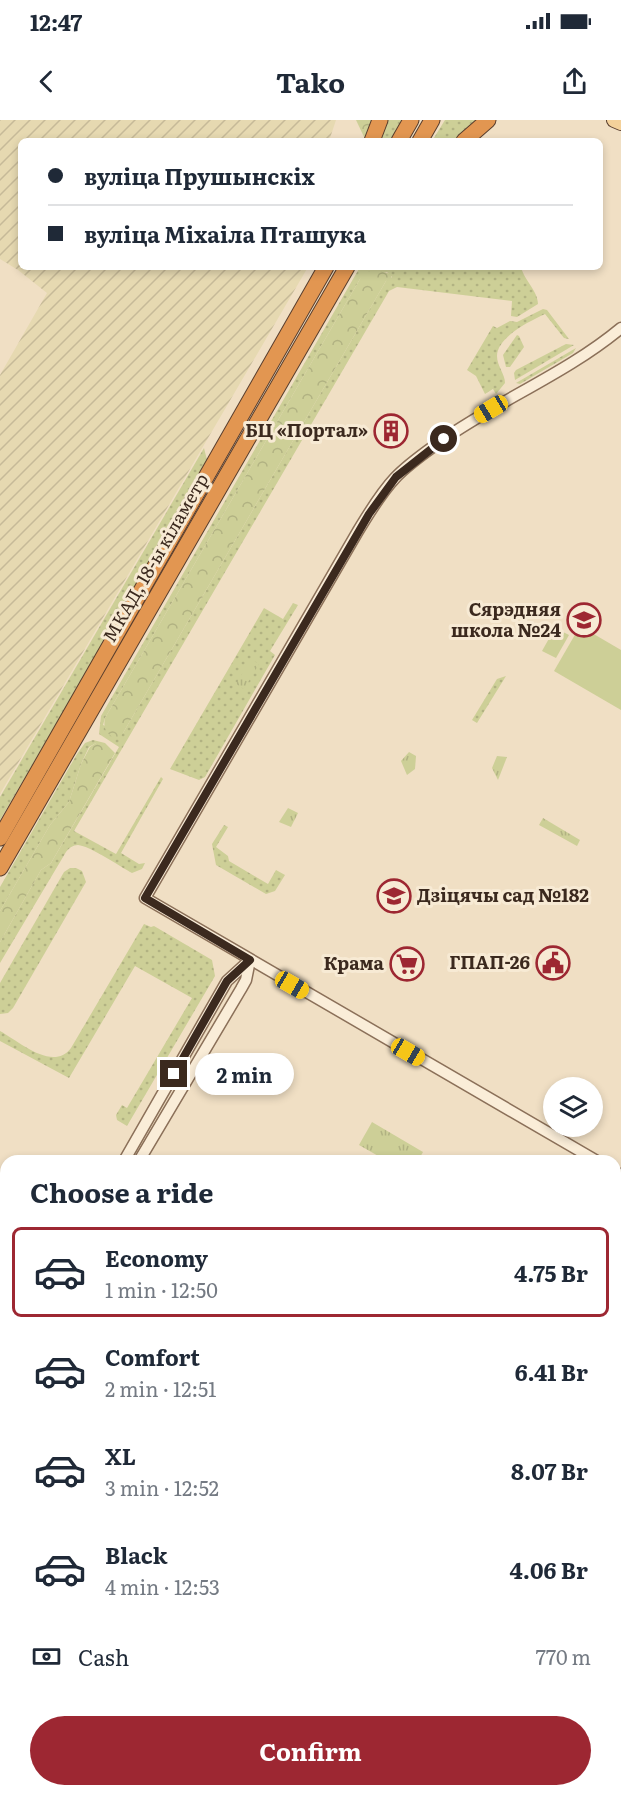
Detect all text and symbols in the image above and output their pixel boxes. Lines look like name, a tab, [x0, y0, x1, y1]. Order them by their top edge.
text: 12:47	[30, 5, 82, 38]
text: Tako	[276, 61, 345, 101]
icon: back	[30, 65, 63, 98]
icon: share	[558, 65, 591, 98]
text: вуліца Прушынскіх	[84, 159, 315, 192]
text: вуліца Міхаіла Пташука	[84, 217, 366, 250]
car	[471, 392, 511, 426]
building icon: БЦ «Портал»	[373, 413, 409, 449]
place label: БЦ «Портал»	[245, 416, 368, 443]
route start	[430, 425, 457, 452]
street label: МКАД, 18-ы кіламетр	[95, 468, 214, 647]
place label: Сярэдняя школа №24	[451, 595, 561, 643]
school or university icon: Сярэдняя школа №24	[566, 602, 602, 638]
school or university icon: Дзіцячы сад №182	[376, 878, 412, 914]
place label: Дзіцячы сад №182	[417, 881, 589, 908]
public building icon: ГПАП-26	[535, 945, 571, 981]
supermarket icon: Крама	[389, 946, 425, 982]
place label: ГПАП-26	[449, 948, 530, 975]
place label: Крама	[323, 949, 385, 976]
car	[272, 968, 312, 1002]
car	[388, 1035, 428, 1069]
callout: 2 min	[195, 1053, 294, 1095]
text: 2 min	[217, 1059, 272, 1089]
route end	[160, 1060, 187, 1087]
map controls	[543, 1077, 603, 1137]
button: layers	[543, 1077, 603, 1137]
text: Choose a ride	[30, 1171, 213, 1211]
text: Economy	[105, 1241, 208, 1274]
icon: car	[33, 1245, 87, 1299]
text: 4.75 Br	[514, 1256, 588, 1289]
text: 1 min · 12:50	[105, 1274, 218, 1304]
text: Comfort	[105, 1340, 200, 1373]
icon: car	[33, 1344, 87, 1398]
text: 6.41 Br	[515, 1355, 588, 1388]
text: 2 min · 12:51	[105, 1373, 216, 1403]
text: XL	[105, 1439, 136, 1472]
icon: car	[33, 1443, 87, 1497]
text: 8.07 Br	[511, 1454, 588, 1487]
text: 3 min · 12:52	[105, 1472, 219, 1502]
text: Black	[105, 1538, 167, 1571]
icon: car	[33, 1542, 87, 1596]
text: 4.06 Br	[510, 1553, 588, 1586]
text: 4 min · 12:53	[105, 1571, 220, 1601]
icon: cash	[30, 1640, 63, 1673]
text: Cash	[78, 1640, 129, 1673]
text: 770 m	[536, 1641, 591, 1671]
button: Confirm	[30, 1716, 591, 1785]

